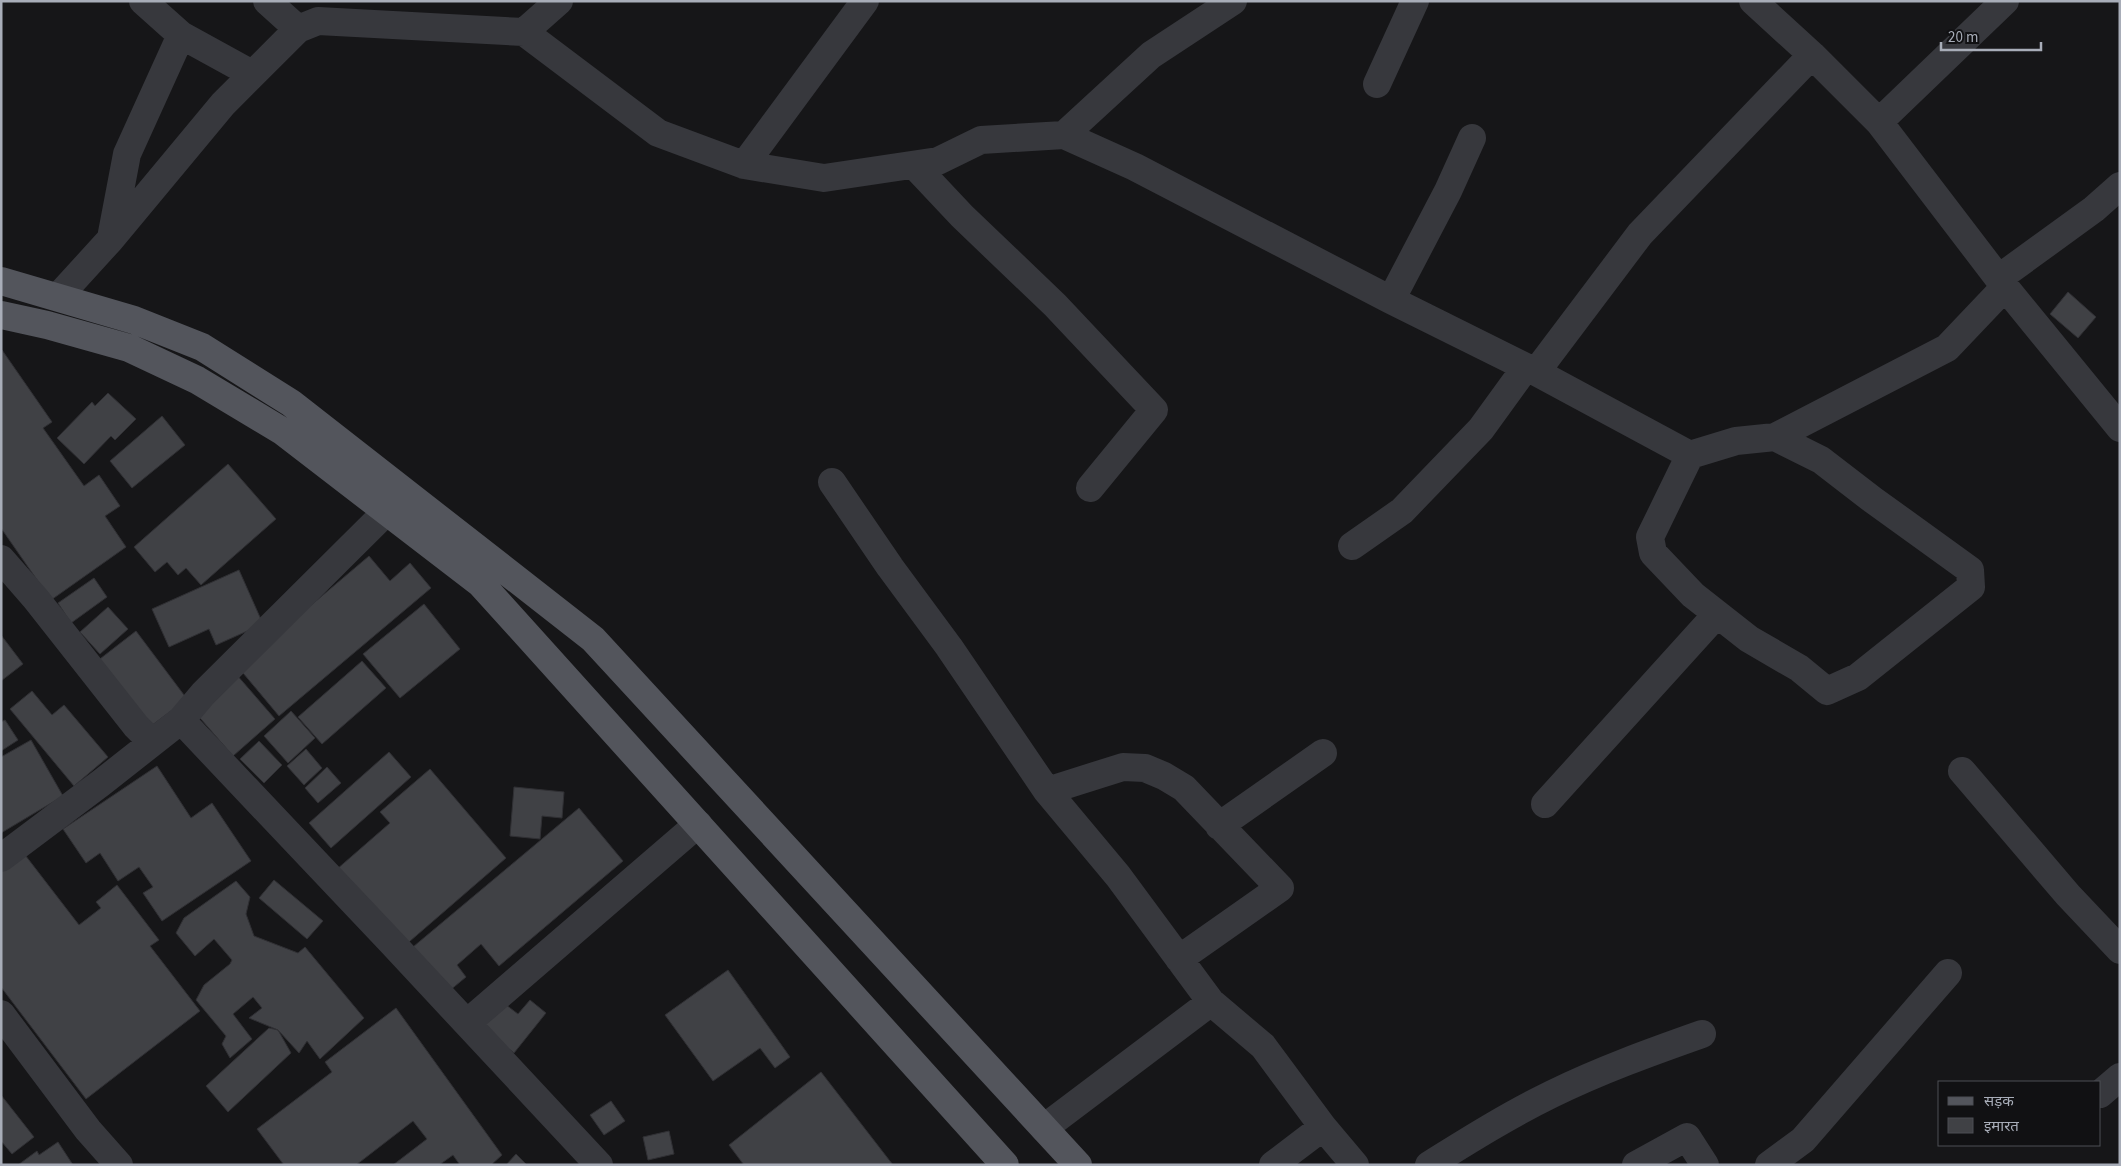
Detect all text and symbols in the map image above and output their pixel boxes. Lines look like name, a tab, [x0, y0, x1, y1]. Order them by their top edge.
scale bar	[1941, 20, 2041, 52]
text: 20 m	[1948, 27, 1978, 48]
legend	[1938, 1081, 2101, 1146]
text: सड़क	[1984, 1091, 2014, 1112]
text: इमारत	[1984, 1116, 2019, 1137]

